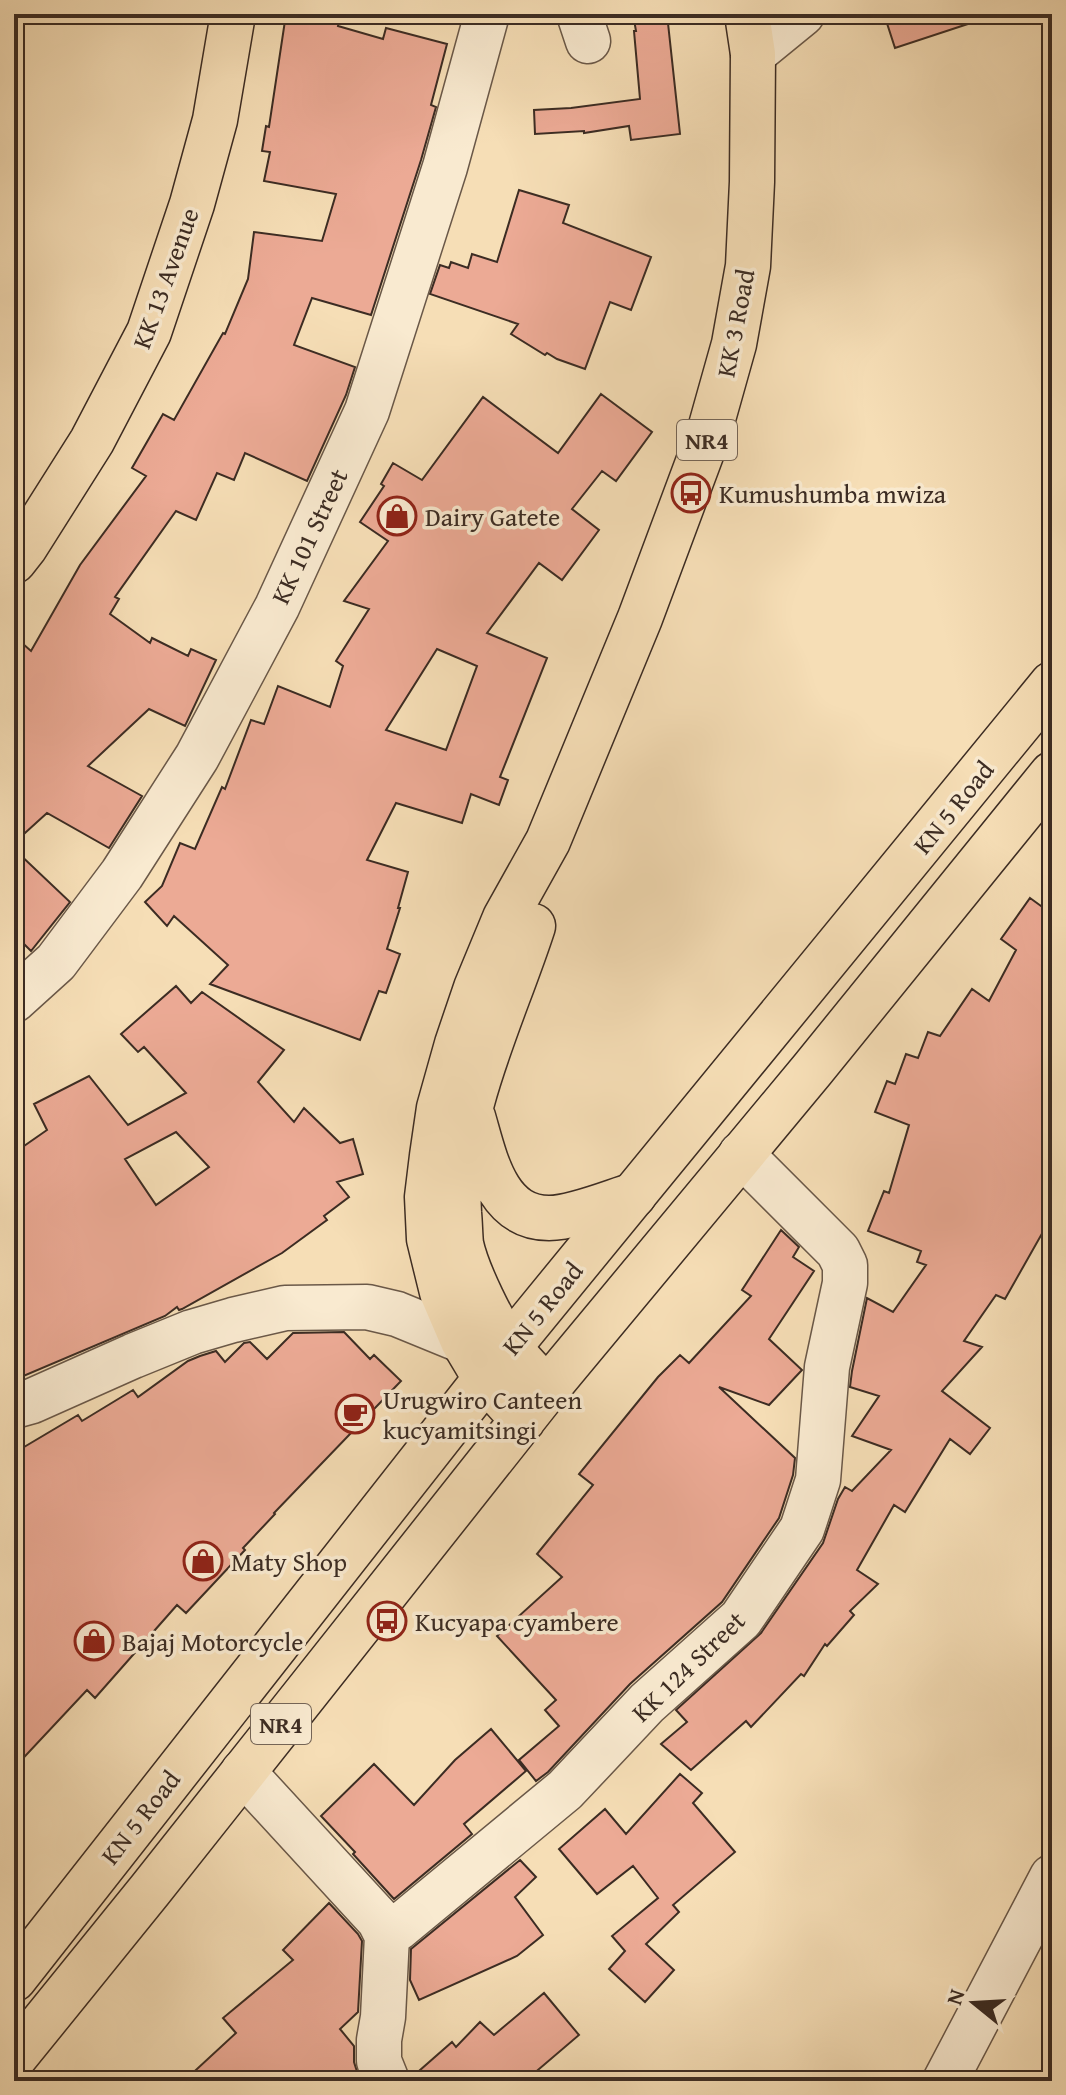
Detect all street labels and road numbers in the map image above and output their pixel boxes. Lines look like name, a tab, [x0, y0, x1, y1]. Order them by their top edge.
street label: KK 13 Avenue	[122, 202, 208, 354]
street label: KK 3 Road	[705, 266, 765, 380]
road number: NR4	[677, 420, 737, 460]
street label: KK 101 Street	[261, 462, 357, 610]
street label: KN 5 Road	[903, 752, 1003, 862]
street label: KN 5 Road	[492, 1253, 592, 1363]
street label: KK 124 Street	[622, 1601, 754, 1731]
road number: NR4	[251, 1704, 311, 1744]
street label: KN 5 Road	[91, 1761, 190, 1873]

